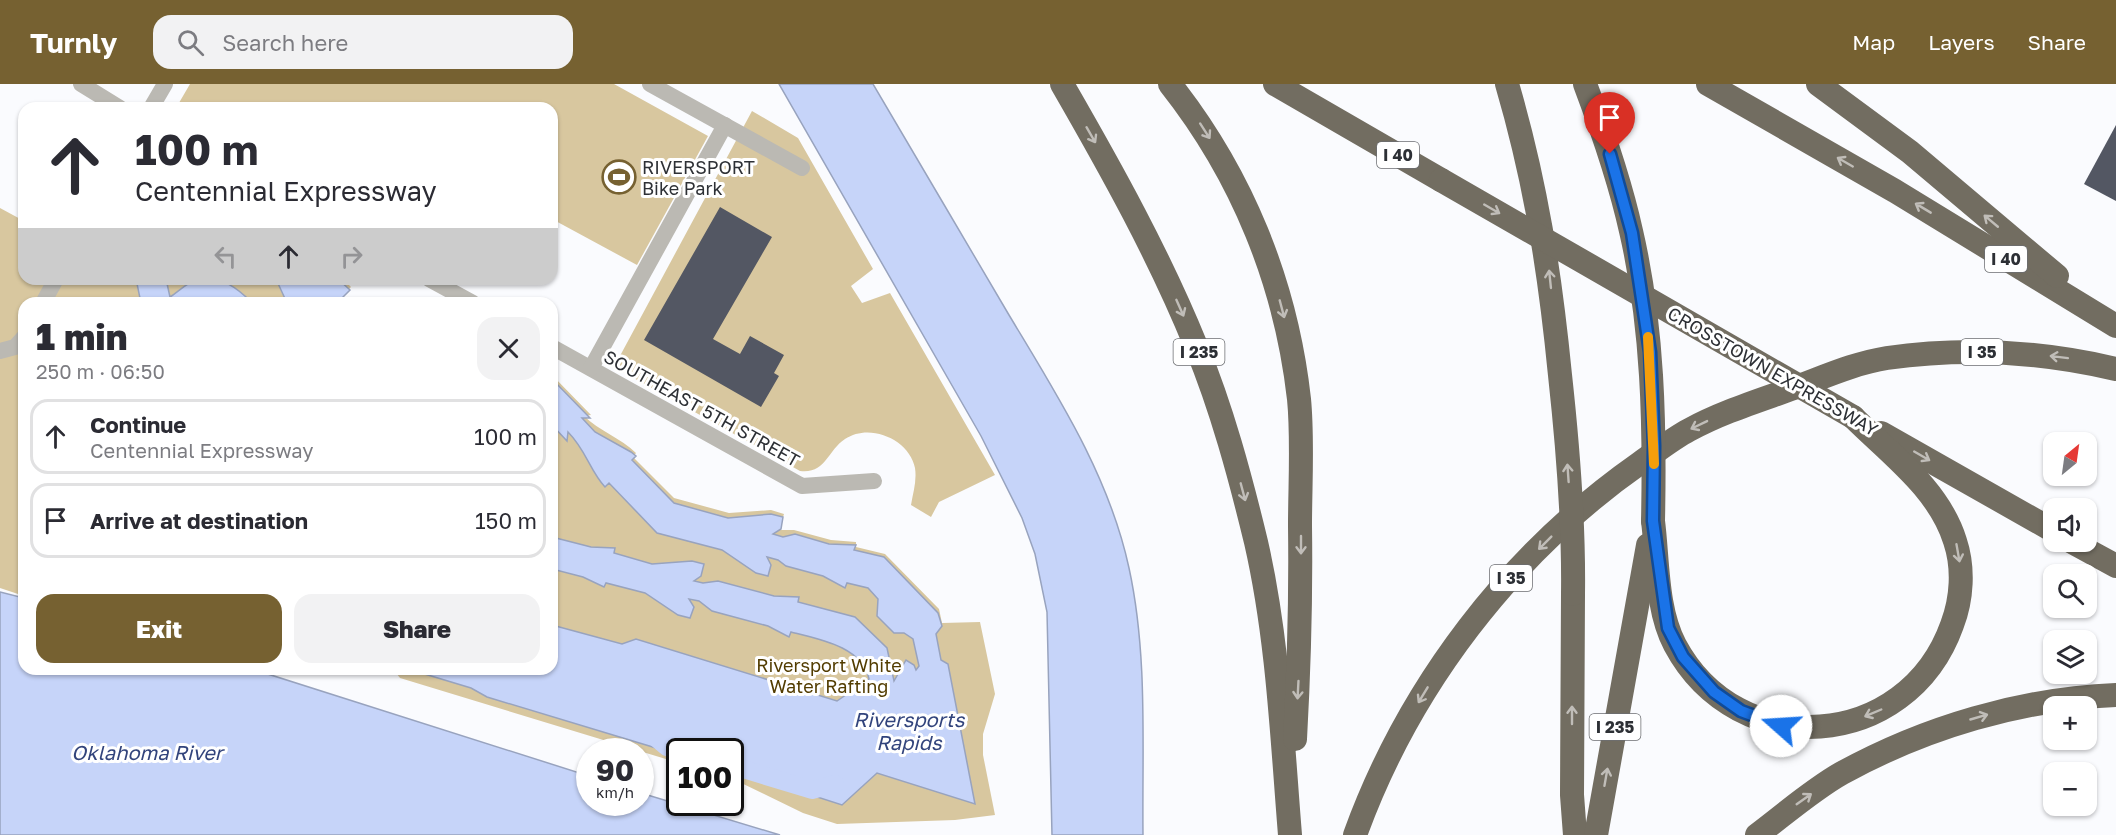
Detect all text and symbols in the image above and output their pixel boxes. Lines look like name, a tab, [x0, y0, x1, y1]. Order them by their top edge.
search box	[153, 15, 573, 69]
text: Turnly	[30, 26, 117, 59]
icon: search	[174, 26, 207, 59]
text: Search here	[222, 29, 348, 56]
text: Map	[1852, 29, 1895, 55]
text: Layers	[1928, 29, 1995, 55]
text: Share	[2028, 29, 2086, 55]
pin	[1584, 92, 1635, 154]
icon: arrive	[1593, 101, 1626, 134]
one-way arrow	[1198, 123, 1211, 140]
text: 100 m	[135, 124, 258, 174]
icon: ahead	[36, 126, 114, 204]
one-way arrow	[1085, 126, 1097, 143]
road number: I 40	[1377, 142, 1419, 168]
place label: RIVERSPORT Bike Park	[642, 156, 755, 199]
one-way arrow	[1836, 156, 1854, 167]
sports icon: RIVERSPORT Bike Park	[601, 159, 637, 195]
text: Centennial Expressway	[135, 175, 437, 207]
one-way arrow	[1915, 201, 1932, 213]
one-way arrow	[1483, 203, 1500, 215]
one-way arrow	[1983, 214, 1999, 227]
icon: left	[209, 240, 242, 273]
icon: ahead	[272, 240, 305, 273]
icon: right	[335, 240, 368, 273]
road number: I 40	[1985, 246, 2027, 272]
one-way arrow	[1544, 269, 1555, 289]
one-way arrow	[1174, 299, 1186, 317]
one-way arrow	[1277, 299, 1289, 318]
street label: CROSSTOWN EXPRESSWAY	[1664, 302, 1882, 440]
text: 1 min	[36, 315, 127, 358]
button: close	[477, 317, 540, 380]
road number: I 235	[1174, 339, 1224, 365]
road number: I 35	[1961, 339, 2003, 365]
street label: SOUTHEAST 5TH STREET	[600, 345, 804, 471]
one-way arrow	[2049, 351, 2069, 362]
text: 250 m · 06:50	[36, 359, 165, 383]
text: Continue	[90, 411, 186, 438]
one-way arrow	[1690, 419, 1708, 431]
icon: ahead	[39, 420, 72, 453]
text: 100 m	[474, 423, 537, 450]
north arrow	[2043, 432, 2097, 486]
map controls	[2043, 432, 2097, 816]
text: Centennial Expressway	[90, 438, 313, 462]
one-way arrow	[1913, 450, 1930, 462]
one-way arrow	[1563, 463, 1574, 483]
one-way arrow	[1237, 483, 1249, 502]
button: sound	[2043, 498, 2097, 552]
icon: arrive	[39, 504, 72, 537]
text: Arrive at destination	[90, 507, 308, 534]
text: 150 m	[475, 507, 537, 534]
one-way arrow	[1295, 534, 1307, 554]
one-way arrow	[1537, 536, 1552, 550]
one-way arrow	[1953, 543, 1964, 563]
button: search	[2043, 564, 2097, 618]
road number: I 35	[1490, 565, 1532, 591]
button: Exit	[36, 594, 282, 663]
button: Share	[294, 594, 540, 663]
button: layers	[2043, 630, 2097, 684]
park label: Riversport White Water Rafting	[756, 654, 902, 697]
one-way arrow	[1292, 679, 1303, 699]
one-way arrow	[1417, 686, 1429, 703]
position arrow	[1749, 694, 1813, 758]
button: +	[2043, 696, 2097, 750]
one-way arrow	[1566, 706, 1578, 726]
water label: Riversports Rapids	[854, 707, 966, 754]
one-way arrow	[1865, 708, 1883, 719]
one-way arrow	[1969, 711, 1988, 722]
road number: I 235	[1590, 714, 1640, 740]
speed limit sign: 100	[666, 738, 744, 816]
water label: Oklahoma River	[71, 740, 226, 764]
text: 90	[596, 752, 634, 788]
button: −	[2043, 762, 2097, 816]
one-way arrow	[1601, 768, 1612, 788]
text: km/h	[596, 783, 634, 801]
one-way arrow	[1795, 793, 1811, 805]

